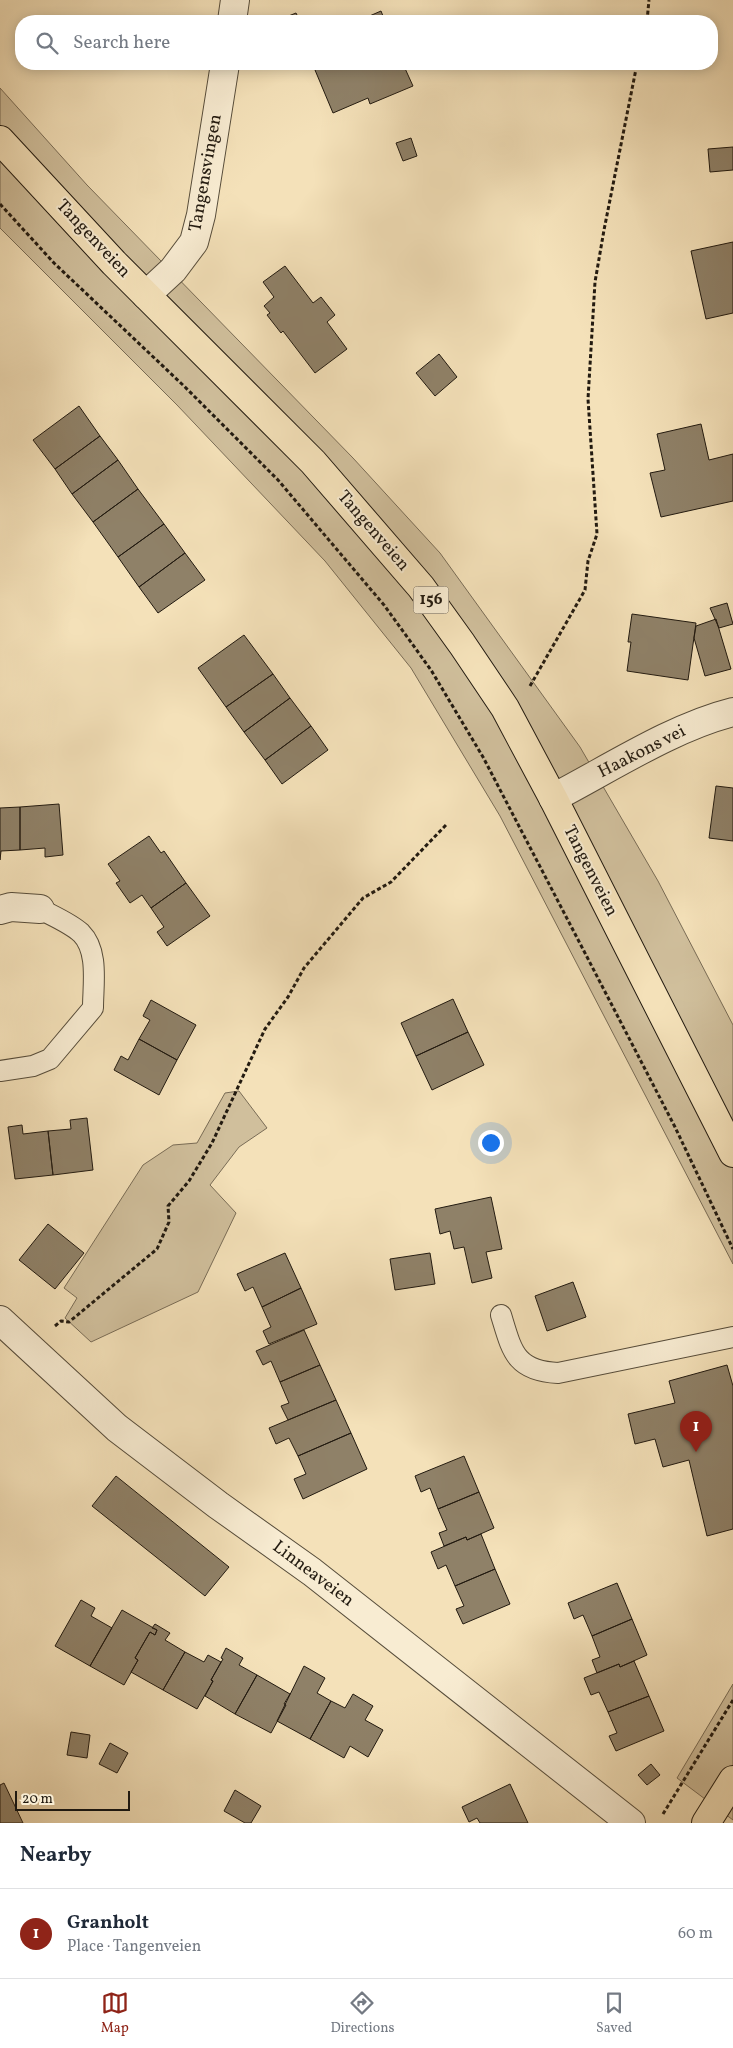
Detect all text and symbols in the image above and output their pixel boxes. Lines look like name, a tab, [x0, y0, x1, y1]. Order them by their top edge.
search box	[15, 15, 718, 70]
icon: search	[33, 29, 61, 57]
text: Search here	[73, 30, 170, 56]
street label: Tangensvingen	[183, 112, 229, 234]
street label: Tangenveien	[50, 194, 136, 284]
street label: Tangenveien	[331, 485, 415, 577]
road number: 156	[414, 586, 448, 614]
street label: Haakons vei	[594, 719, 690, 785]
street label: Tangenveien	[556, 821, 624, 921]
your location	[478, 1130, 504, 1156]
pin: 1	[680, 1411, 712, 1452]
street label: Linneaveien	[267, 1535, 359, 1613]
scale bar	[15, 1788, 130, 1811]
text: 20 m	[22, 1790, 53, 1809]
text: Nearby	[20, 1841, 91, 1870]
text: Granholt	[67, 1910, 149, 1936]
text: 1	[33, 1923, 39, 1945]
text: 60 m	[678, 1923, 713, 1945]
text: Place · Tangenveien	[67, 1936, 201, 1958]
tab: Map	[101, 1989, 129, 2038]
tab: Directions	[330, 1989, 395, 2038]
tab: Saved	[596, 1989, 632, 2038]

